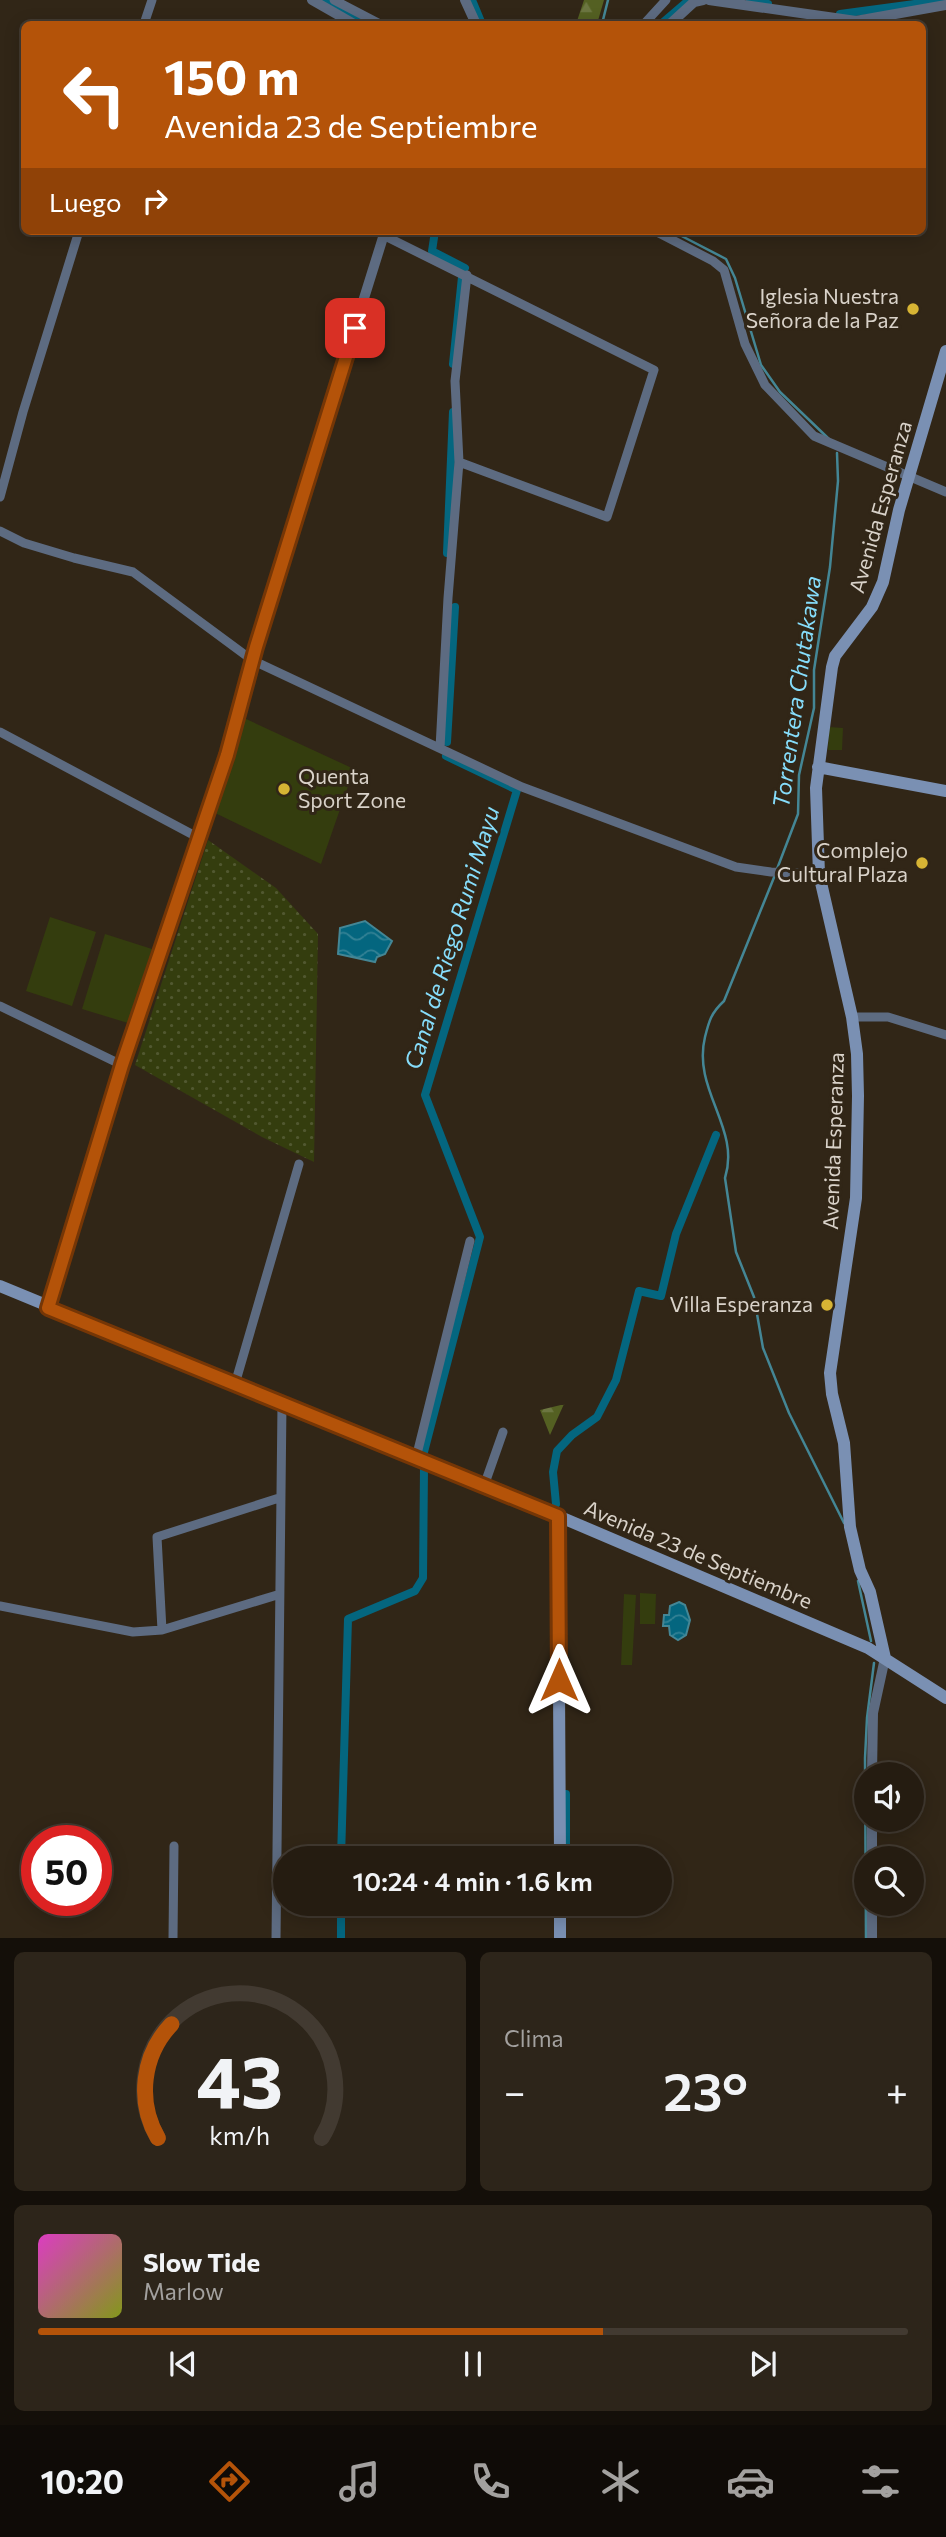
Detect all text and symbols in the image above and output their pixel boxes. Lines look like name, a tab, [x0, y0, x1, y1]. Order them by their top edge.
text: 150 m	[164, 45, 299, 105]
icon: left	[49, 49, 140, 140]
text: Avenida 23 de Septiembre	[164, 105, 538, 145]
icon: right	[136, 182, 174, 220]
text: Luego	[49, 186, 122, 217]
place label: Iglesia Nuestra Señora de la Paz	[746, 283, 899, 332]
pin	[325, 298, 385, 358]
marker: Iglesia Nuestra Señora de la Paz	[905, 301, 921, 317]
icon: arrive	[336, 309, 374, 347]
street label: Avenida Esperanza	[843, 418, 916, 595]
water label: Torrentera Chutakawa	[766, 574, 826, 810]
place label: Quenta Sport Zone	[298, 763, 406, 812]
marker: Quenta Sport Zone	[276, 781, 292, 797]
water label: Canal de Riego Rumi Mayu	[398, 803, 504, 1073]
place label: Complejo Cultural Plaza	[777, 837, 908, 886]
marker: Complejo Cultural Plaza	[914, 855, 930, 871]
street label: Avenida Esperanza	[817, 1052, 848, 1230]
place label: Villa Esperanza	[669, 1291, 813, 1316]
marker: Villa Esperanza	[819, 1297, 835, 1313]
street label: Avenida 23 de Septiembre	[581, 1494, 816, 1613]
position arrow	[522, 1643, 596, 1717]
map controls	[854, 1762, 924, 1916]
button: sound	[854, 1762, 924, 1832]
speed limit sign: 50	[21, 1825, 112, 1916]
button: search	[854, 1846, 924, 1916]
text: 10:24 · 4 min · 1.6 km	[352, 1865, 593, 1896]
text: Clima	[504, 2024, 564, 2052]
text: 43	[196, 2034, 284, 2123]
text: 23°	[663, 2058, 748, 2122]
text: −	[504, 2067, 526, 2114]
text: +	[886, 2067, 908, 2114]
text: km/h	[210, 2119, 270, 2149]
text: Slow Tide	[143, 2246, 260, 2277]
text: Marlow	[143, 2277, 224, 2305]
icon: previous	[164, 2345, 202, 2383]
icon: pause	[454, 2345, 492, 2383]
icon: next	[744, 2345, 782, 2383]
icon: directions	[205, 2457, 254, 2506]
icon: music	[335, 2457, 384, 2506]
icon: phone	[466, 2457, 515, 2506]
icon: climate	[596, 2457, 645, 2506]
icon: car	[726, 2457, 775, 2506]
icon: filters	[856, 2457, 905, 2506]
text: 10:20	[41, 2461, 124, 2501]

